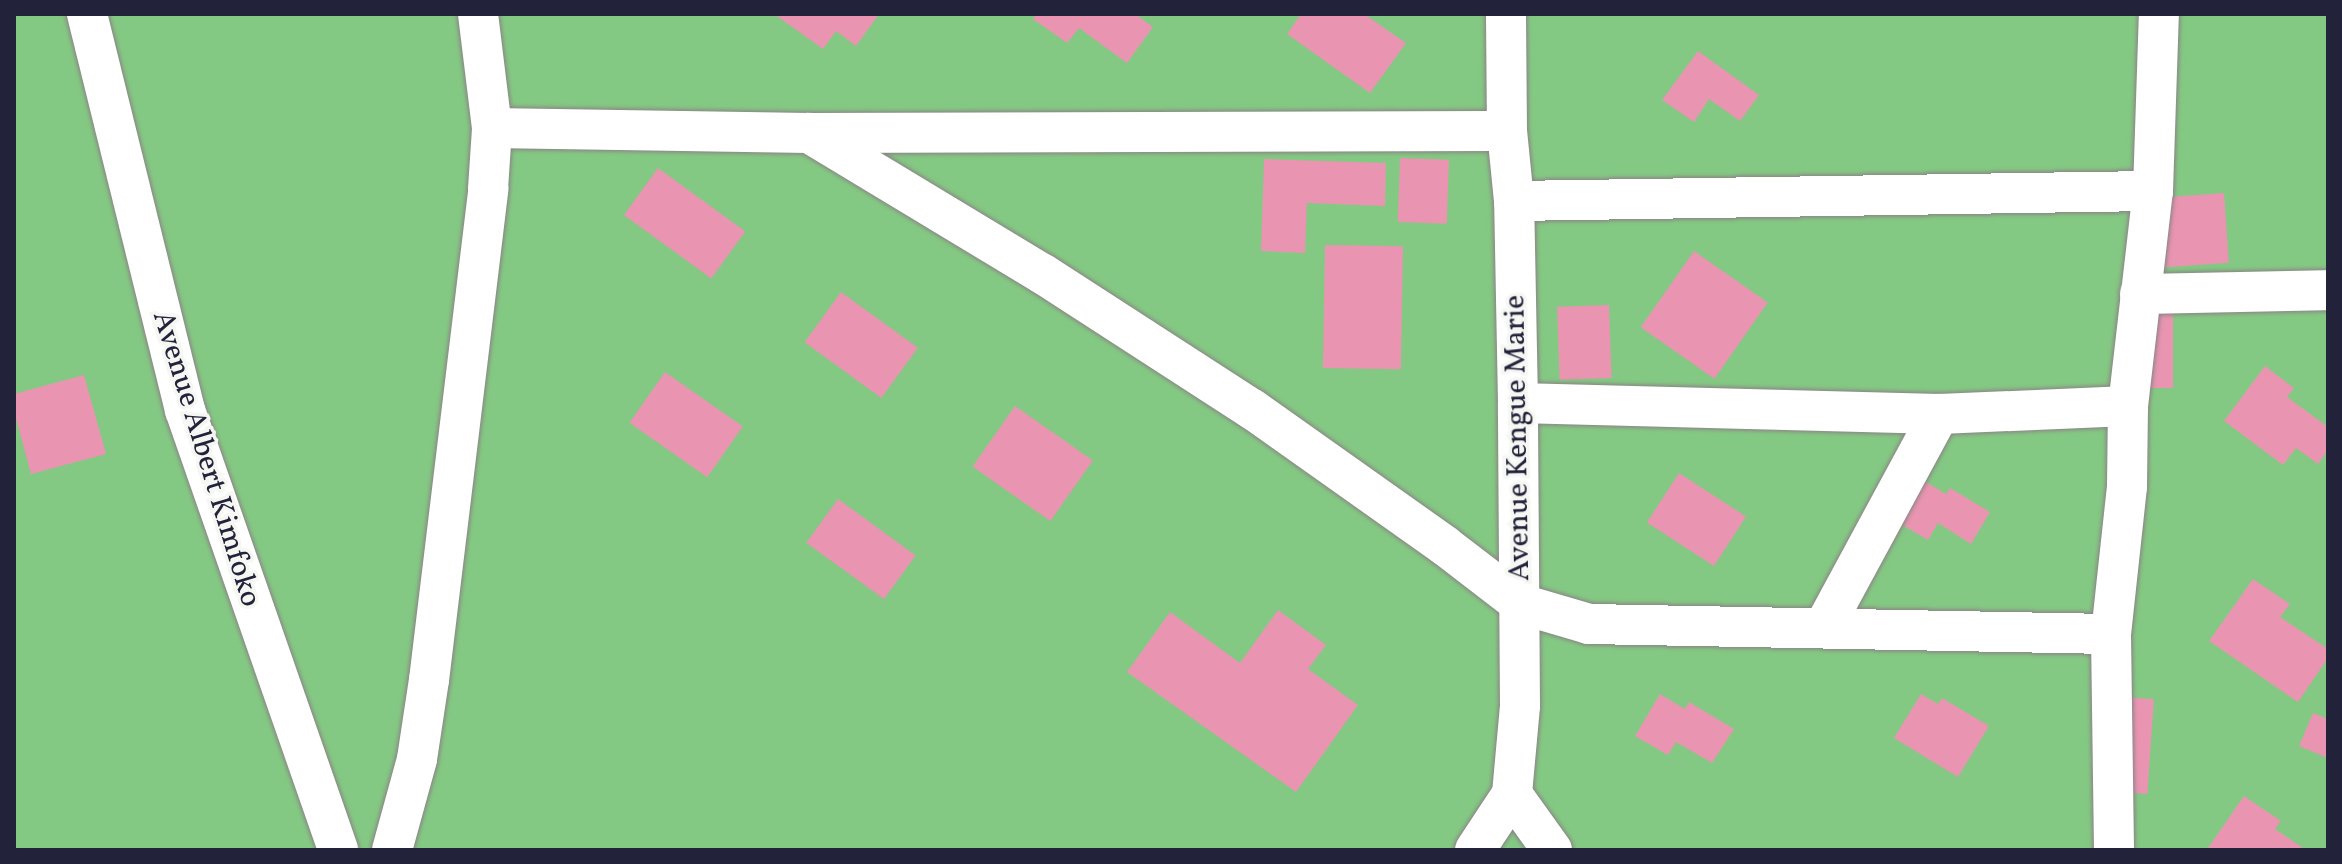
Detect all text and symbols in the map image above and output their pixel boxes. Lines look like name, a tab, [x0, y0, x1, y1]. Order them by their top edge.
street label: Avenue Kengue Marie	[1498, 294, 1538, 582]
street label: Avenue Albert Kimfoko	[144, 307, 268, 611]

